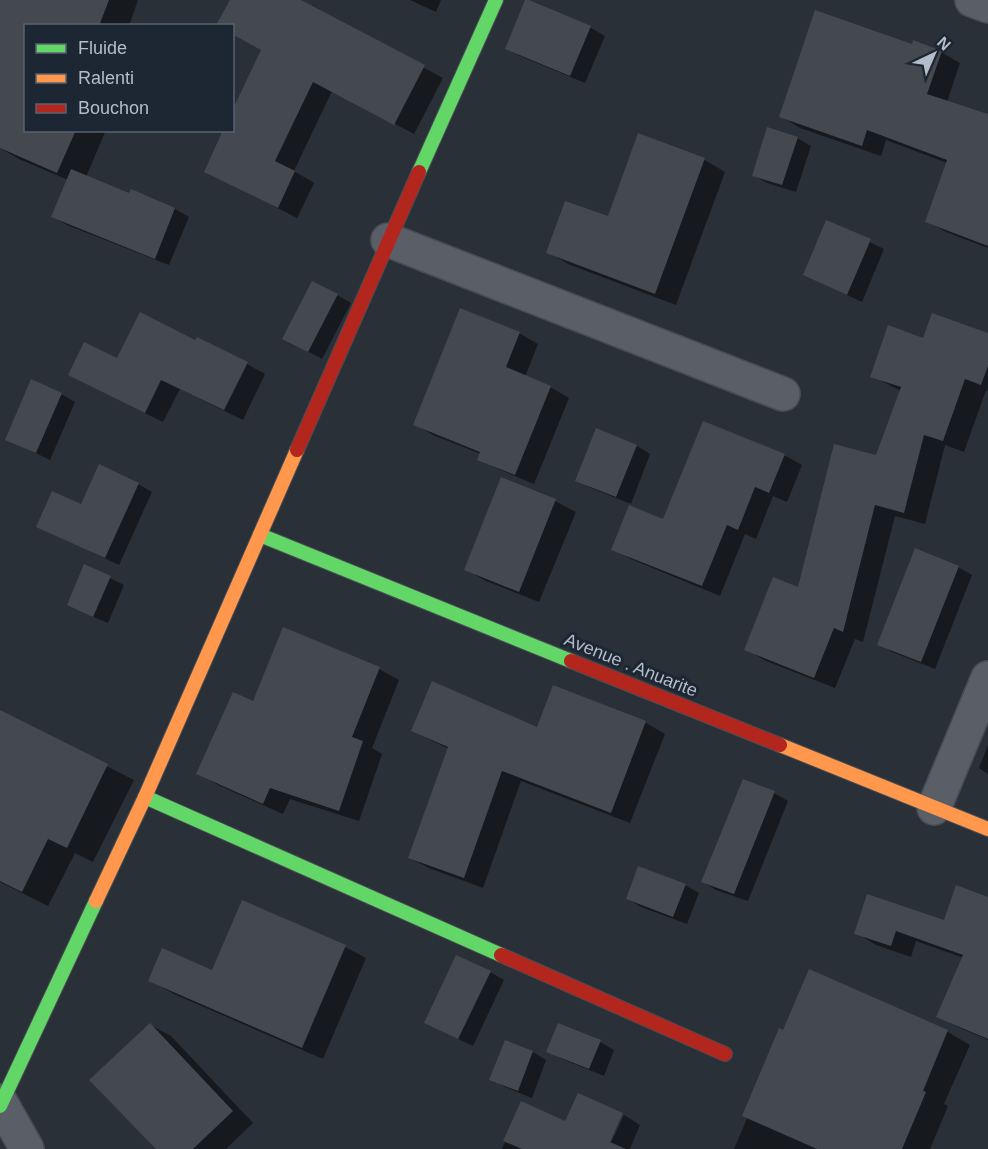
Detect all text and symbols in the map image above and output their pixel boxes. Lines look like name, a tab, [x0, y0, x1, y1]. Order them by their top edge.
legend	[24, 24, 234, 132]
north arrow	[904, 24, 964, 84]
text: N	[934, 33, 954, 54]
text: Fluide	[78, 38, 127, 58]
text: Ralenti	[78, 68, 134, 88]
text: Bouchon	[78, 98, 149, 118]
street label: Avenue . Anuarite	[562, 629, 700, 701]

